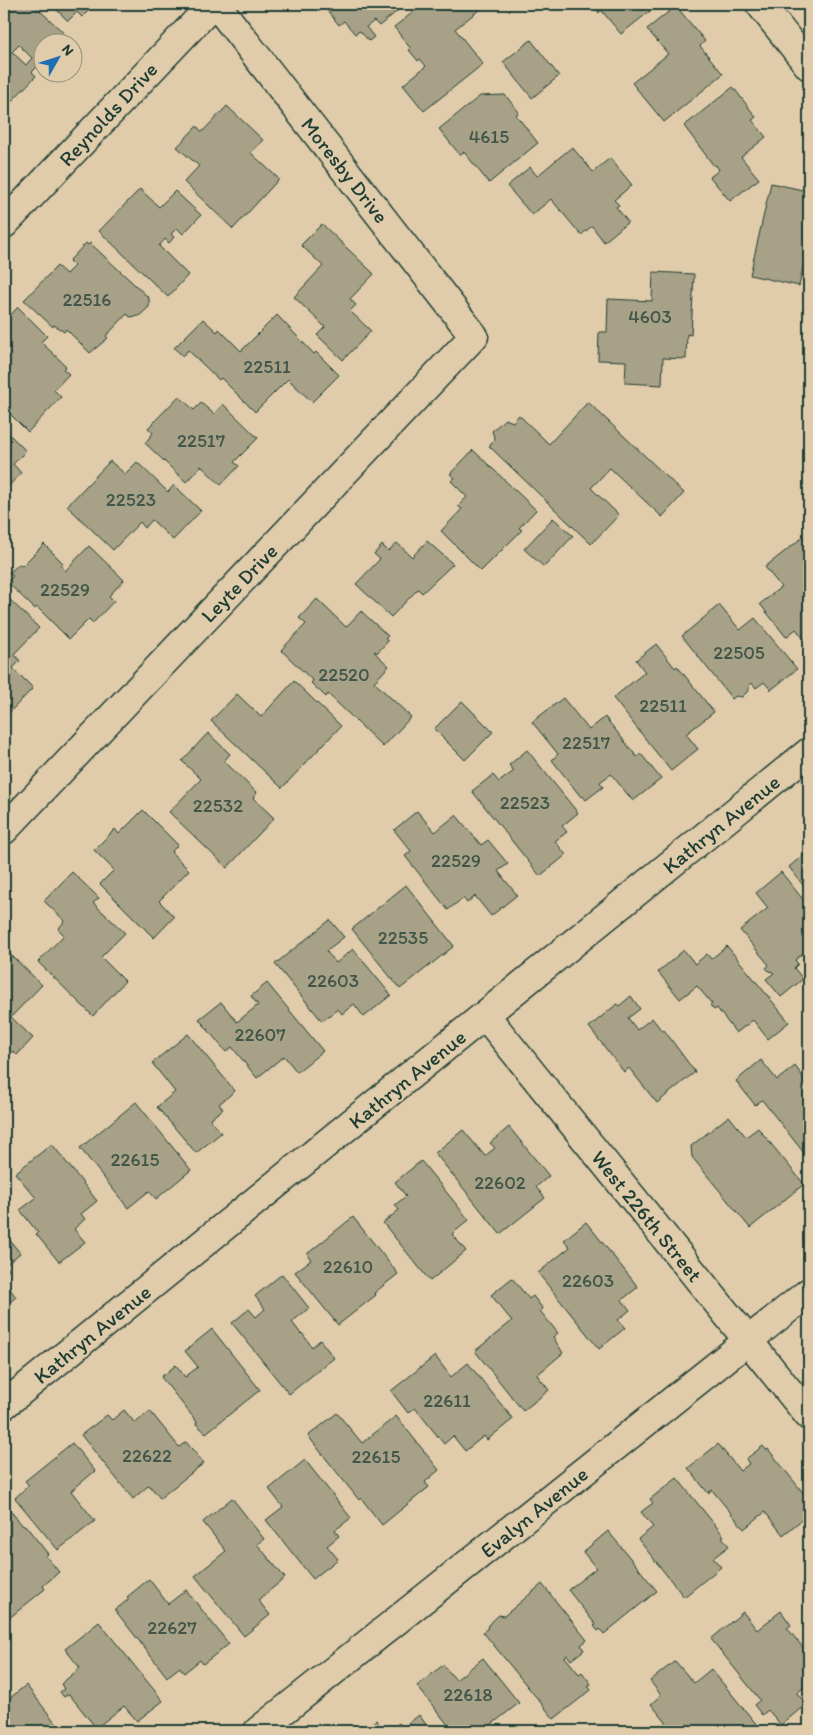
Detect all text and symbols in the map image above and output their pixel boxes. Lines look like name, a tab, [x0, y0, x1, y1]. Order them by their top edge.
north arrow	[32, 32, 82, 82]
text: N	[58, 41, 77, 59]
street label: Reynolds Drive	[53, 57, 163, 171]
street label: Moresby Drive	[296, 112, 394, 228]
house number: 4615	[469, 125, 509, 148]
house number: 22516	[63, 288, 111, 311]
house number: 4603	[628, 305, 672, 328]
house number: 22511	[243, 355, 291, 378]
house number: 22517	[177, 429, 225, 452]
house number: 22523	[106, 488, 156, 511]
street label: Leyte Drive	[195, 538, 283, 628]
house number: 22529	[40, 578, 90, 601]
house number: 22505	[713, 641, 765, 664]
house number: 22520	[318, 663, 370, 686]
house number: 22511	[639, 694, 687, 717]
house number: 22517	[562, 731, 610, 754]
street label: Kathryn Avenue	[657, 769, 785, 879]
house number: 22523	[500, 791, 550, 814]
house number: 22532	[193, 794, 243, 817]
house number: 22529	[431, 849, 481, 872]
house number: 22535	[378, 926, 428, 949]
house number: 22603	[307, 969, 359, 992]
house number: 22607	[234, 1023, 286, 1046]
street label: Kathryn Avenue	[343, 1024, 471, 1134]
street label: West 226th Street	[586, 1145, 708, 1287]
house number: 22615	[111, 1148, 159, 1171]
house number: 22602	[474, 1171, 526, 1194]
house number: 22610	[323, 1255, 373, 1278]
house number: 22603	[562, 1269, 614, 1292]
street label: Kathryn Avenue	[28, 1279, 156, 1389]
house number: 22611	[423, 1389, 471, 1412]
house number: 22622	[122, 1444, 172, 1467]
house number: 22615	[352, 1445, 400, 1468]
street label: Evalyn Avenue	[475, 1461, 593, 1563]
house number: 22627	[147, 1616, 197, 1639]
house number: 22618	[443, 1683, 493, 1706]

